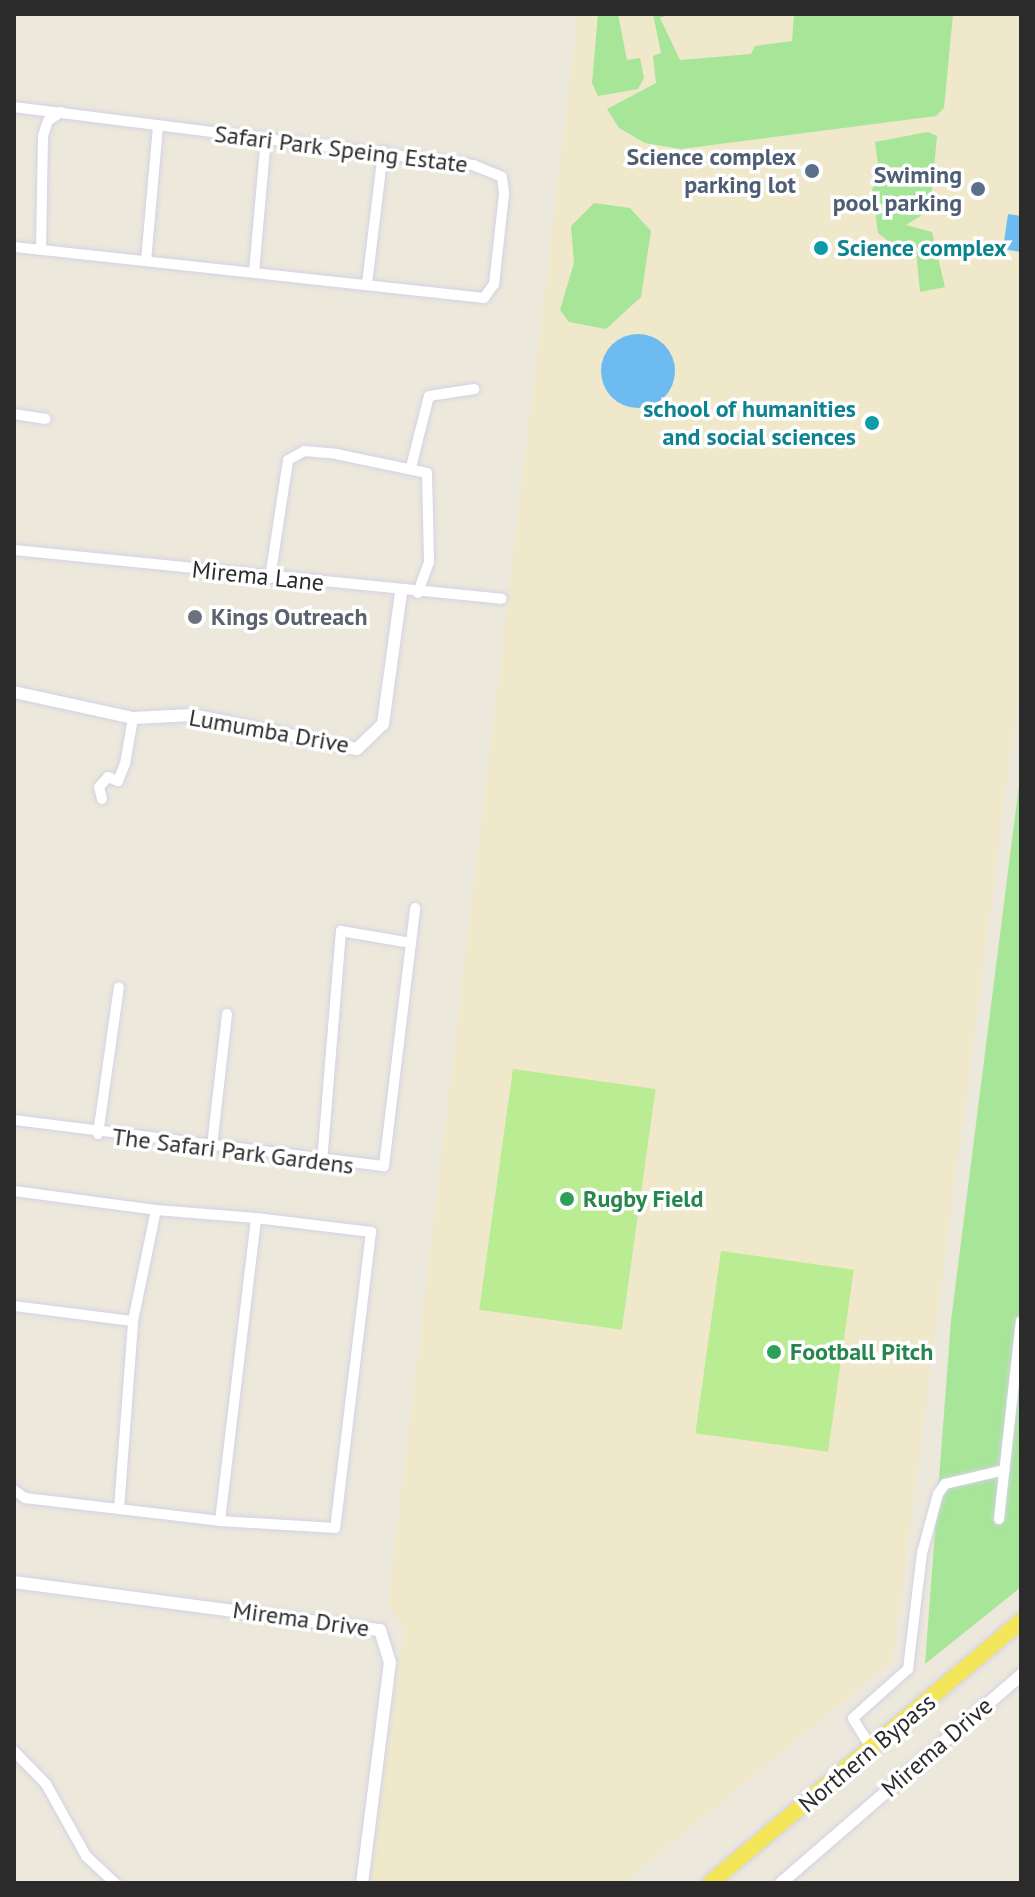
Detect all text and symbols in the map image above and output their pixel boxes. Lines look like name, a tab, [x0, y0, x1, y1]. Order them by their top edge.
street label: Safari Park Speing Estate	[212, 119, 470, 179]
place label: Science complex parking lot	[626, 143, 796, 199]
place label: Swiming pool parking	[833, 161, 962, 217]
marker: Science complex parking lot	[803, 162, 821, 180]
marker: Swiming pool parking	[969, 180, 987, 198]
place label: Science complex	[837, 234, 1007, 262]
marker: Science complex	[812, 239, 830, 257]
place label: school of humanities and social sciences	[643, 395, 856, 451]
marker: school of humanities and social sciences	[863, 414, 881, 432]
street label: Mirema Lane	[190, 555, 326, 597]
place label: Kings Outreach	[211, 603, 368, 631]
marker: Kings Outreach	[186, 608, 204, 626]
street label: Lumumba Drive	[187, 703, 351, 759]
street label: The Safari Park Gardens	[110, 1122, 356, 1180]
place label: Rugby Field	[583, 1185, 704, 1213]
marker: Rugby Field	[558, 1190, 576, 1208]
place label: Football Pitch	[790, 1338, 933, 1366]
marker: Football Pitch	[765, 1343, 783, 1361]
street label: Mirema Drive	[231, 1595, 371, 1643]
street label: Northern Bypass	[793, 1688, 941, 1818]
street label: Mirema Drive	[876, 1691, 998, 1803]

